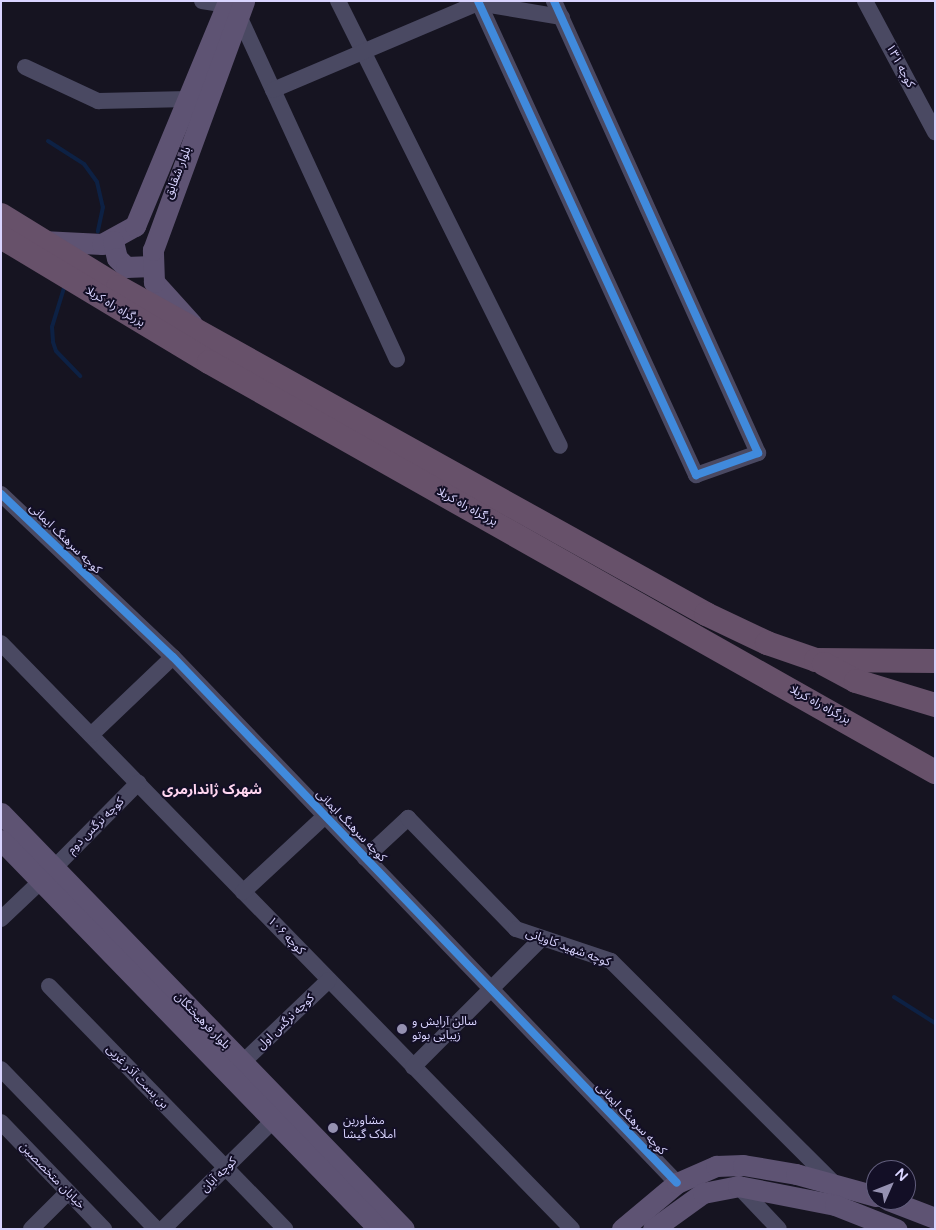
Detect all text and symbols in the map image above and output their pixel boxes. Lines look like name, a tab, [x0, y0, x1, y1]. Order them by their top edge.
street label: کوچه ۱۳۱	[883, 42, 917, 90]
street label: بلوار شقایق	[161, 145, 195, 201]
street label: بزرگراه راه کربلا	[83, 284, 147, 330]
street label: بزرگراه راه کربلا	[434, 485, 500, 529]
street label: کوچه سرهنگ ایمانی	[26, 501, 104, 577]
street label: بزرگراه راه کربلا	[787, 683, 853, 727]
district label: شهرک ژاندارمری	[162, 782, 262, 798]
street label: کوچه سرهنگ ایمانی	[313, 787, 389, 865]
street label: کوچه نرگس دوم	[65, 795, 127, 857]
street label: کوچه ۱۰۶	[264, 914, 308, 958]
street label: کوچه شهید کاویانی	[524, 926, 612, 970]
street label: بلوار فرهیختگان	[171, 989, 233, 1053]
street label: کوچه نرگس اول	[254, 991, 318, 1053]
place label: سالن آرایش و زیبایی بوتو	[412, 1015, 477, 1043]
marker: سالن آرایش و زیبایی بوتو	[396, 1023, 408, 1035]
street label: بن بست آذر غربی	[103, 1042, 171, 1112]
street label: کوچه سرهنگ ایمانی	[593, 1080, 669, 1158]
place label: مشاورین املاک گیشا	[343, 1114, 396, 1142]
marker: مشاورین املاک گیشا	[327, 1122, 339, 1134]
street label: خیابان متخصصین	[16, 1140, 88, 1212]
street label: کوچه آبان	[198, 1154, 240, 1196]
north arrow	[866, 1160, 916, 1210]
text: N	[891, 1165, 911, 1185]

